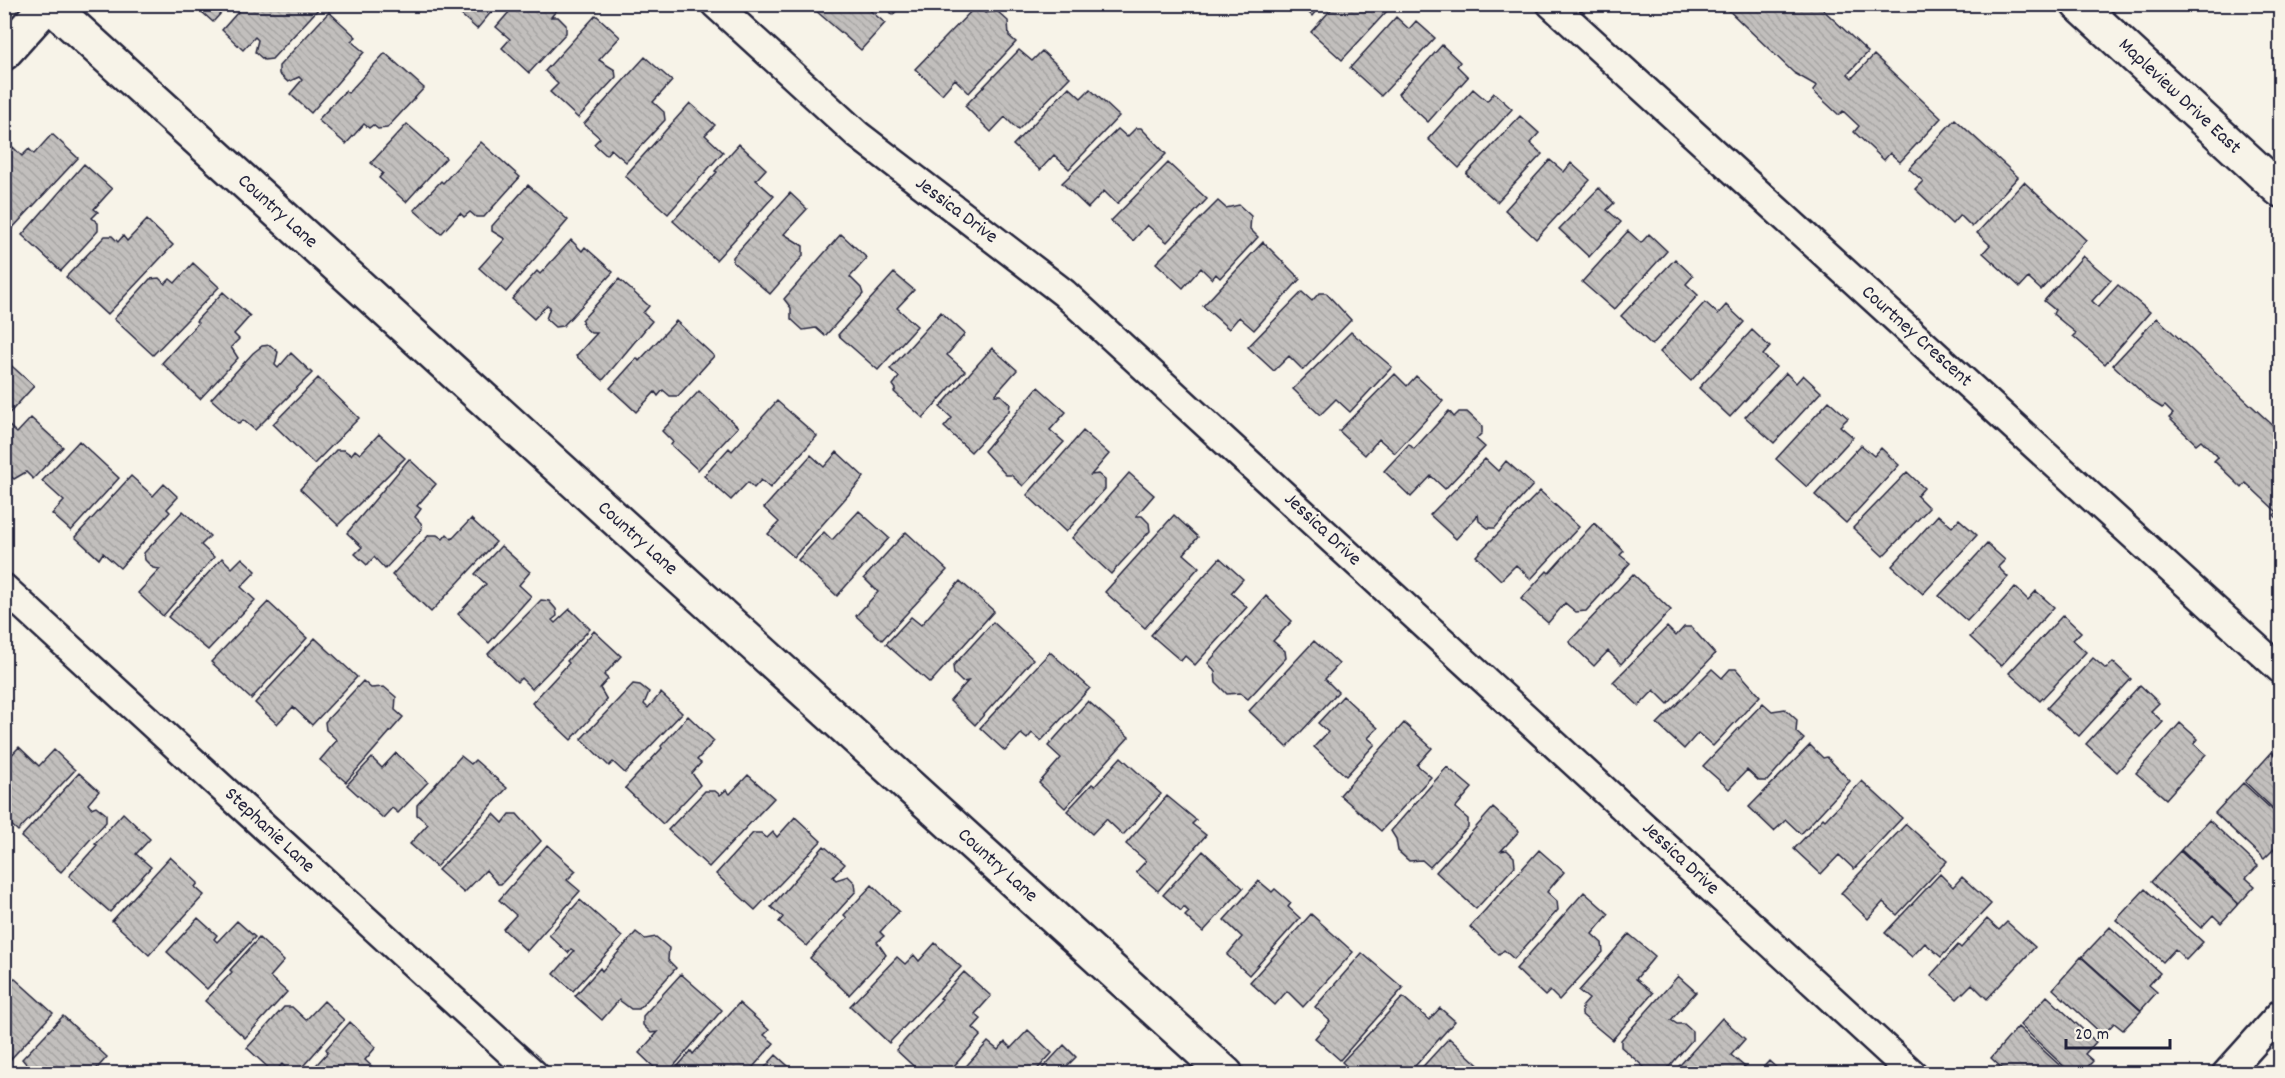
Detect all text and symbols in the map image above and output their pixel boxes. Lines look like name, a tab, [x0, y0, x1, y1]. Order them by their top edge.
street label: Mapleview Drive East	[2111, 32, 2247, 162]
street label: Country Lane	[231, 168, 324, 256]
street label: Jessica Drive	[909, 171, 1003, 252]
street label: Courtney Crescent	[1854, 279, 1978, 395]
street label: Jessica Drive	[1277, 487, 1367, 573]
street label: Country Lane	[591, 495, 684, 583]
street label: Stephanie Lane	[218, 782, 321, 880]
street label: Jessica Drive	[1635, 816, 1725, 902]
street label: Country Lane	[951, 822, 1044, 910]
scale bar	[2066, 1012, 2170, 1050]
text: 20 m	[2075, 1023, 2109, 1048]

